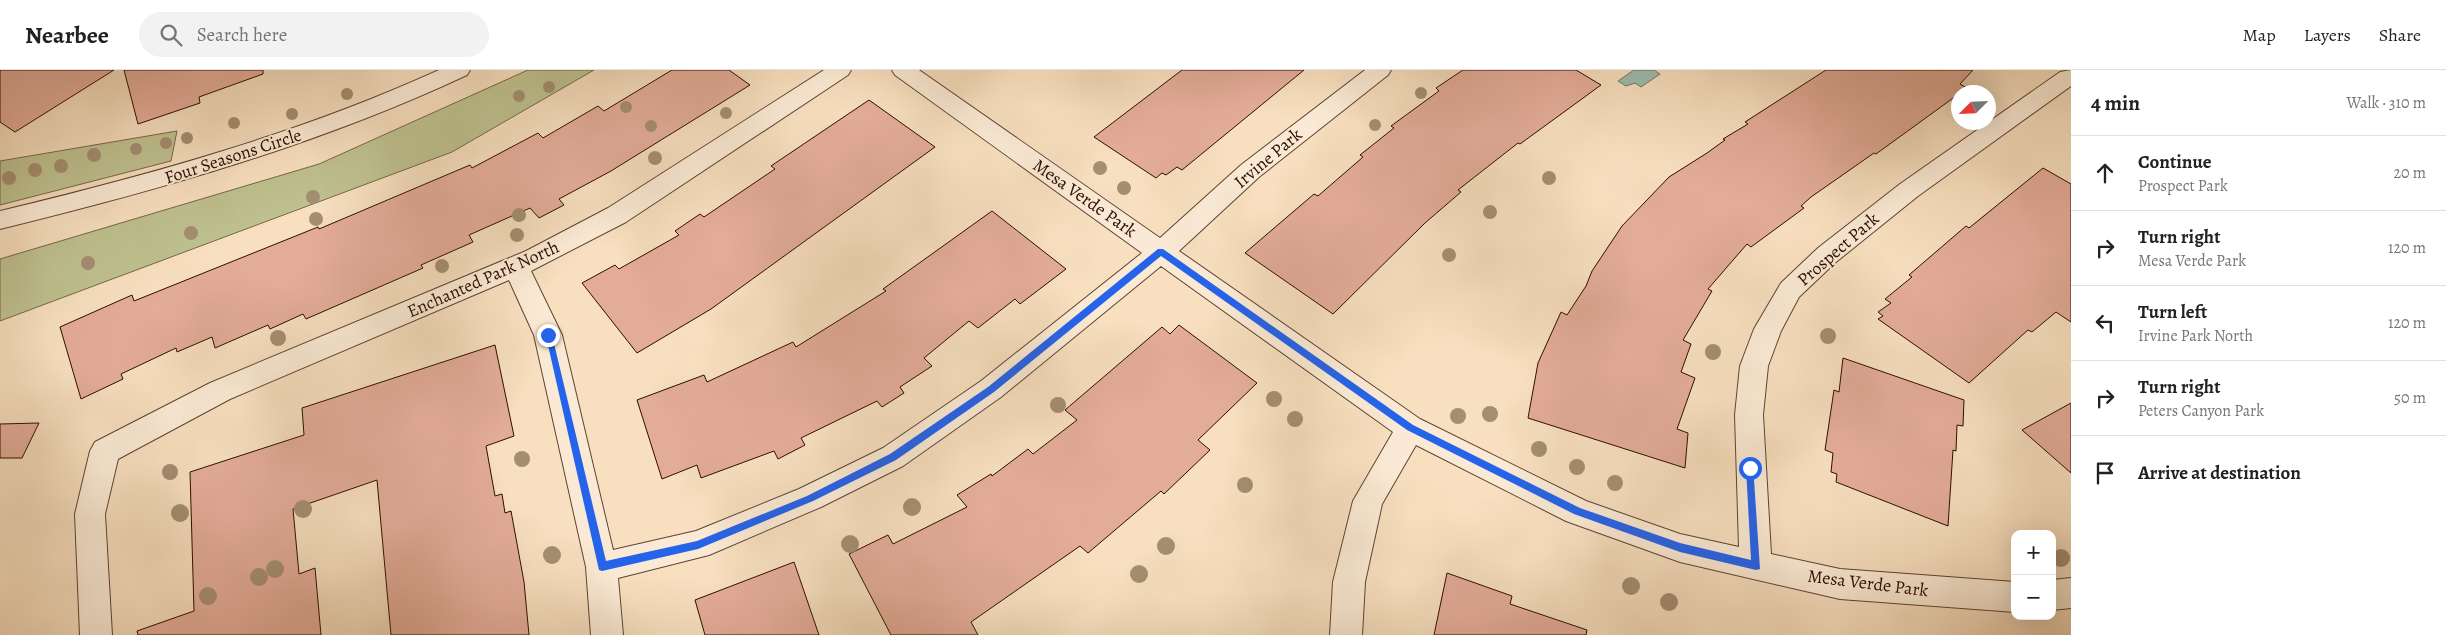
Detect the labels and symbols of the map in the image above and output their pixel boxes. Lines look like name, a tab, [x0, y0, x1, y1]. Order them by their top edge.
north arrow	[1951, 85, 1996, 130]
street label: Irvine Park	[1229, 122, 1307, 194]
street label: Four Seasons Circle	[161, 123, 305, 189]
street label: Mesa Verde Park	[1028, 153, 1142, 243]
street label: Prospect Park	[1792, 207, 1884, 291]
street label: Enchanted Park North	[403, 235, 563, 323]
route end	[537, 324, 560, 347]
route start	[1739, 457, 1762, 480]
street label: Mesa Verde Park	[1806, 564, 1930, 602]

